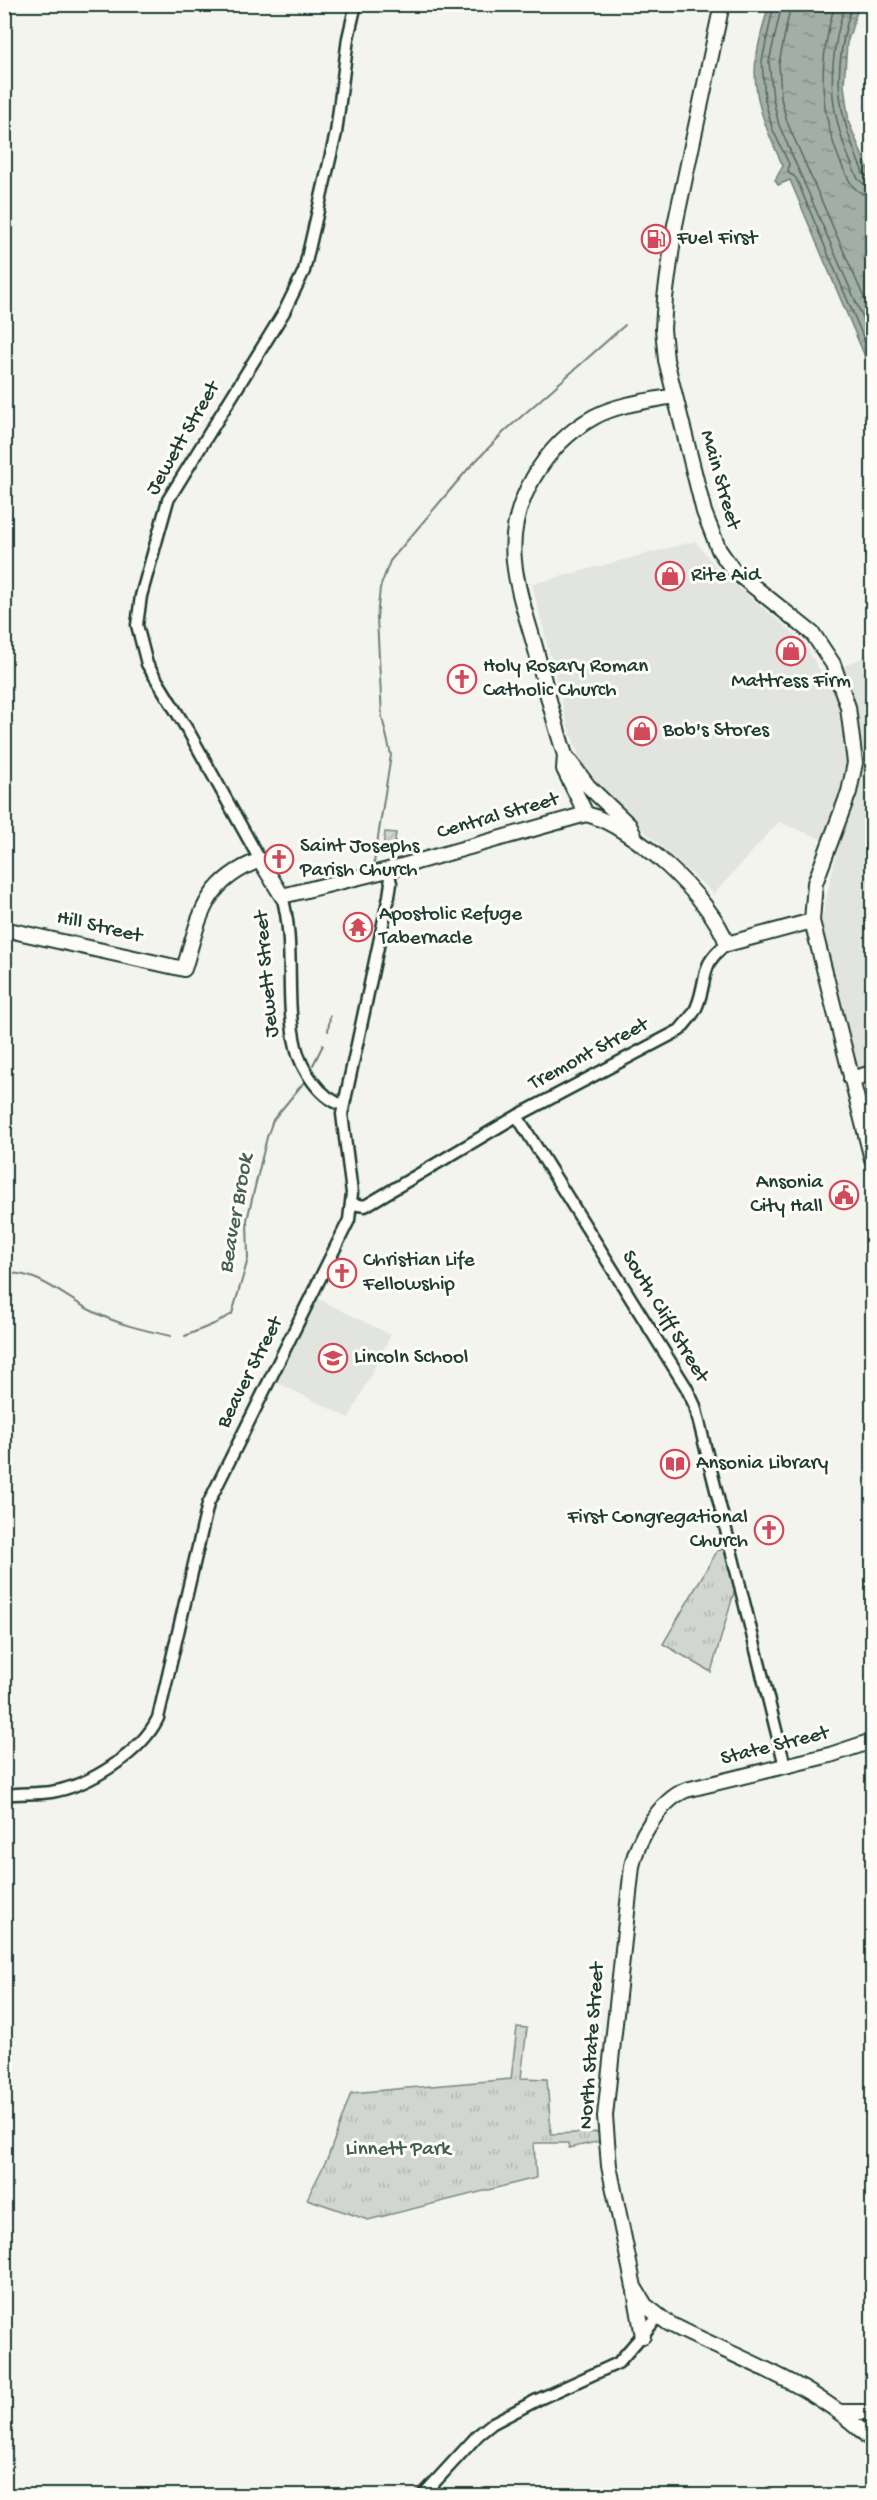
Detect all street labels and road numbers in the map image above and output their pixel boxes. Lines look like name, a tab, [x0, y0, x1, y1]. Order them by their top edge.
street label: Jewett Street	[141, 376, 228, 500]
street label: Main Street	[693, 428, 746, 535]
street label: Central Street	[434, 787, 564, 846]
street label: Hill Street	[54, 906, 146, 950]
street label: Jewett Street	[250, 907, 286, 1038]
street label: Tremont Street	[524, 1012, 655, 1097]
street label: South Cliff Street	[615, 1246, 715, 1390]
street label: Beaver Street	[212, 1311, 291, 1434]
street label: State Street	[718, 1721, 834, 1772]
street label: North State Street	[575, 1959, 611, 2130]

